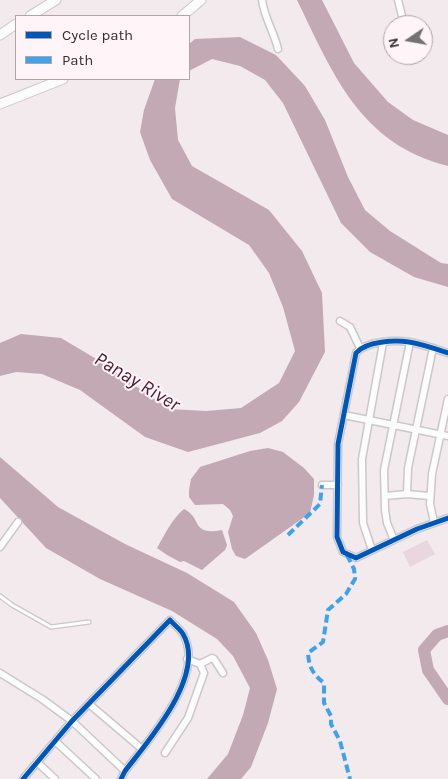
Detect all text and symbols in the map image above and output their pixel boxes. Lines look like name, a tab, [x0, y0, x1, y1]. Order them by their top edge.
legend	[15, 15, 190, 80]
north arrow	[383, 15, 433, 65]
text: Cycle path	[62, 26, 133, 44]
text: N	[384, 36, 403, 50]
text: Path	[62, 51, 93, 69]
water label: Panay River	[90, 347, 184, 417]

